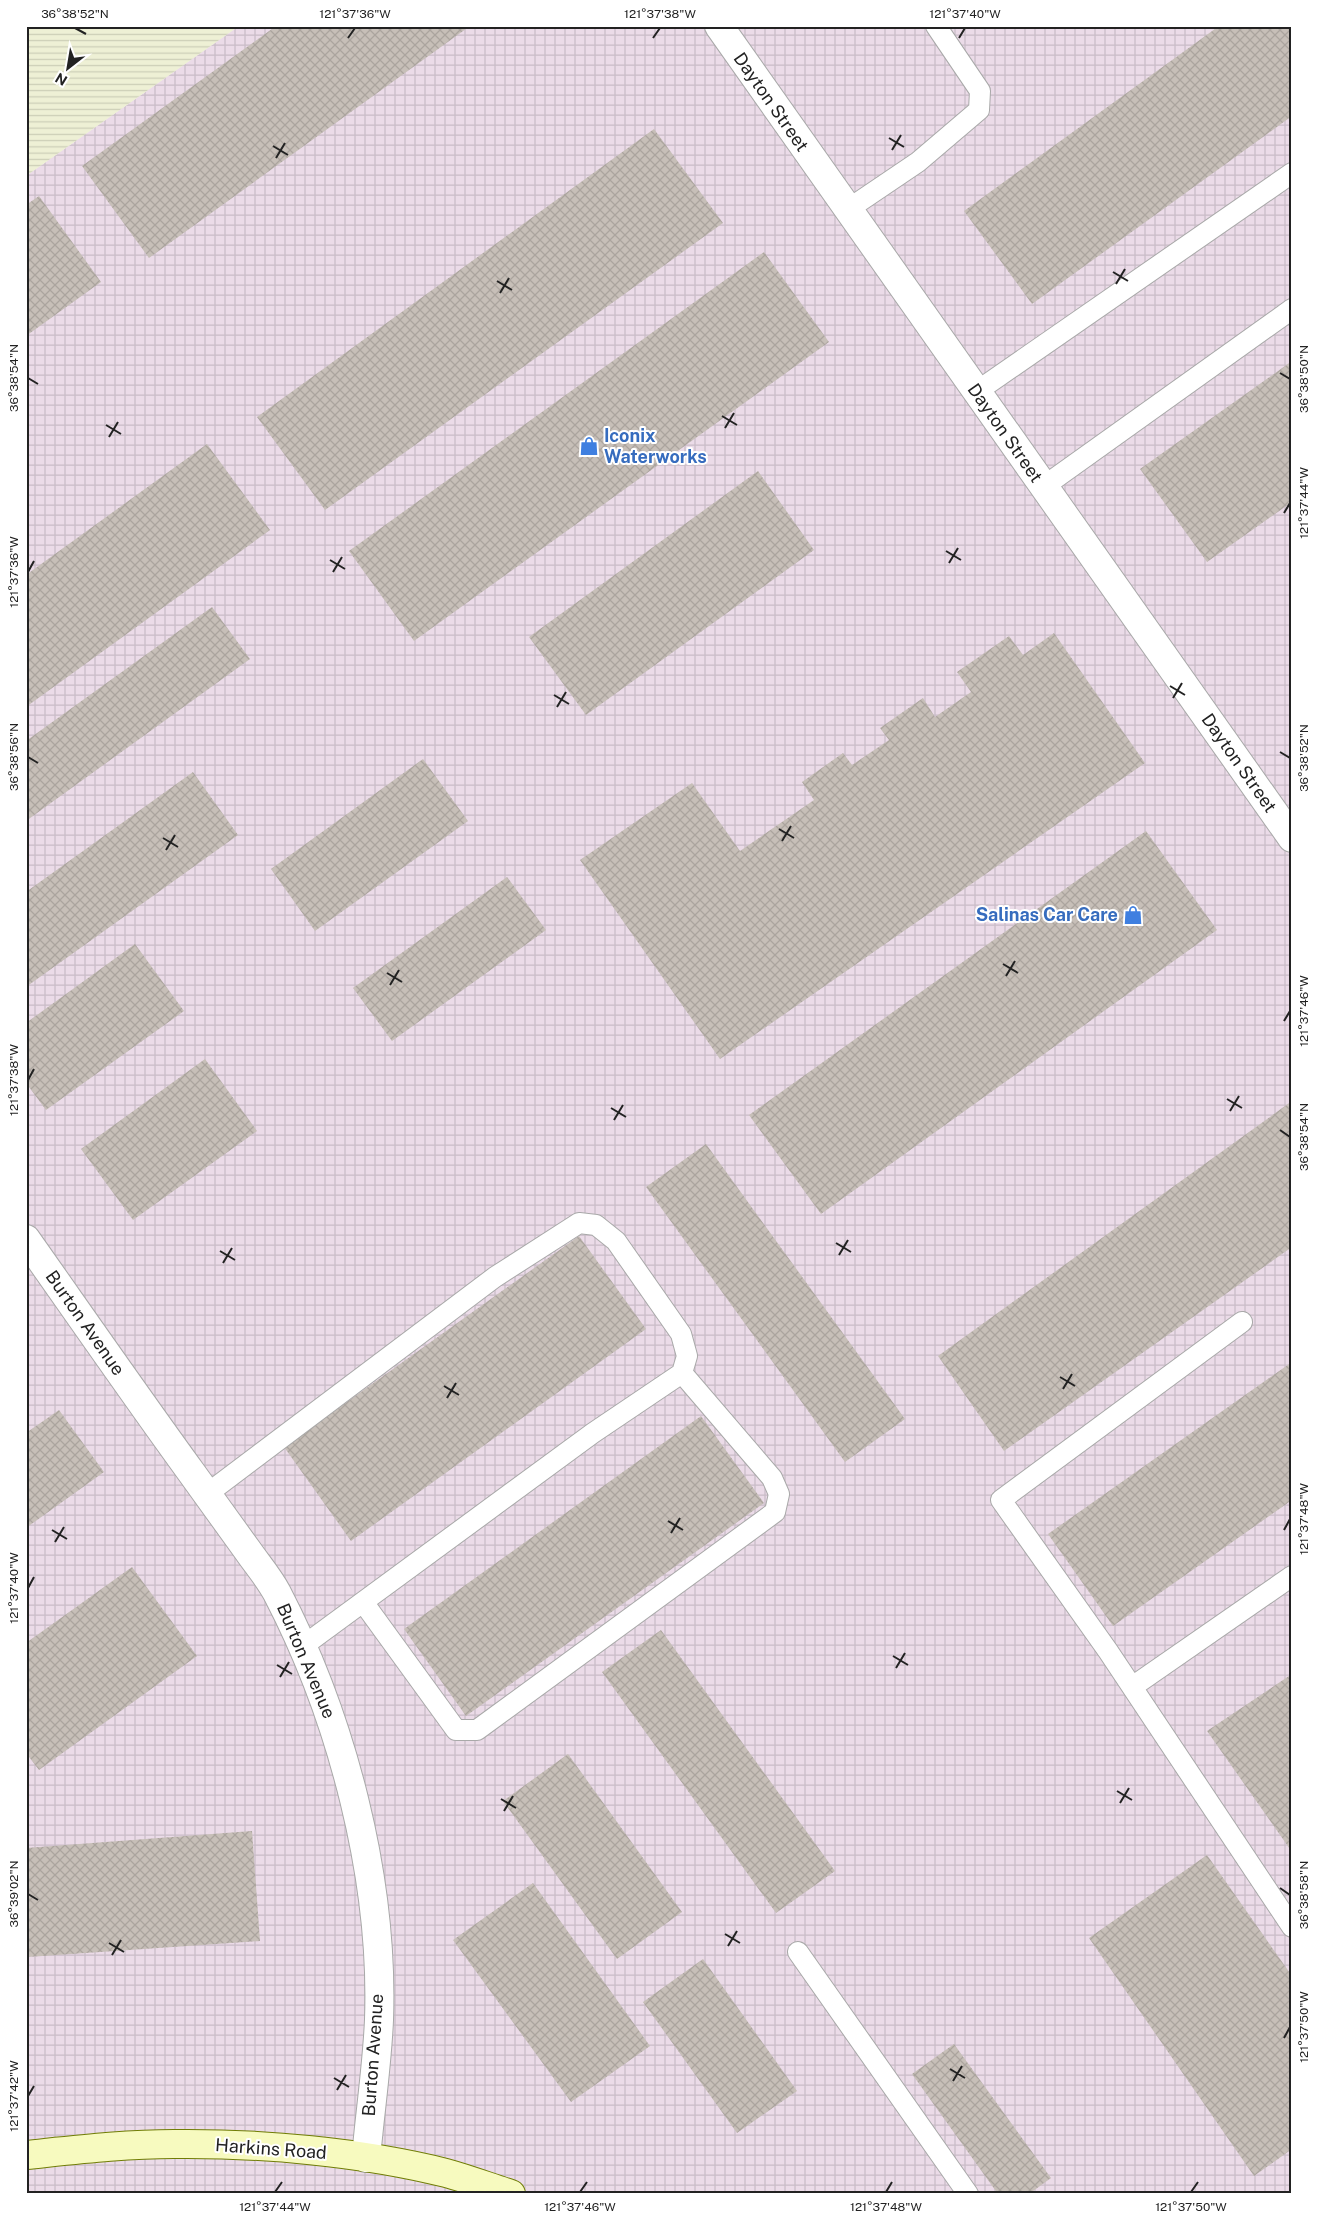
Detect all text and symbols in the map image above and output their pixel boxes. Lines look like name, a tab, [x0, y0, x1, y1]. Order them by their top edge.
text: 36°38'52"N	[41, 7, 109, 21]
text: 121°37'36"W	[319, 7, 391, 21]
text: 121°37'38"W	[624, 7, 696, 21]
text: 121°37'40"W	[929, 7, 1001, 21]
north arrow	[42, 42, 92, 92]
street label: Dayton Street	[730, 48, 813, 155]
text: N	[52, 69, 70, 89]
text: 36°38'54"N	[7, 344, 21, 412]
text: 36°38'50"N	[1297, 345, 1311, 413]
street label: Dayton Street	[964, 379, 1047, 486]
place label: Iconix Waterworks	[604, 425, 707, 467]
shop icon: Iconix Waterworks	[578, 435, 600, 457]
text: 121°37'44"W	[1297, 467, 1311, 539]
text: 121°37'36"W	[7, 536, 21, 608]
street label: Dayton Street	[1198, 709, 1281, 816]
text: 36°38'56"N	[7, 723, 21, 791]
text: 36°38'52"N	[1297, 724, 1311, 792]
place label: Salinas Car Care	[976, 904, 1118, 925]
shop icon: Salinas Car Care	[1122, 904, 1144, 926]
text: 121°37'46"W	[1297, 975, 1311, 1047]
text: 121°37'38"W	[7, 1044, 21, 1116]
text: 36°38'54"N	[1297, 1103, 1311, 1171]
street label: Burton Avenue	[42, 1266, 129, 1379]
text: 121°37'48"W	[1297, 1483, 1311, 1555]
text: 121°37'40"W	[7, 1552, 21, 1624]
street label: Burton Avenue	[273, 1600, 340, 1721]
text: 36°39'02"N	[7, 1860, 21, 1928]
text: 36°38'58"N	[1297, 1861, 1311, 1929]
text: 121°37'50"W	[1297, 1991, 1311, 2063]
street label: Burton Avenue	[358, 1993, 387, 2117]
text: 121°37'42"W	[7, 2060, 21, 2132]
street label: Harkins Road	[215, 2134, 328, 2163]
text: 121°37'44"W	[239, 2200, 311, 2214]
text: 121°37'46"W	[544, 2200, 616, 2214]
text: 121°37'48"W	[850, 2200, 922, 2214]
text: 121°37'50"W	[1155, 2200, 1227, 2214]

